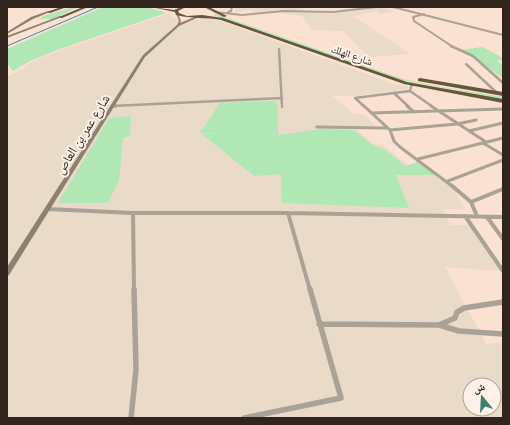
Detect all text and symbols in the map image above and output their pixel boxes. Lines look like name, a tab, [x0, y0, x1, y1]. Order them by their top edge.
street label: شارع الهلك	[329, 42, 374, 69]
street label: شارع عمر بن العاص	[52, 92, 115, 178]
north arrow	[462, 377, 502, 417]
text: ش	[472, 380, 487, 397]

